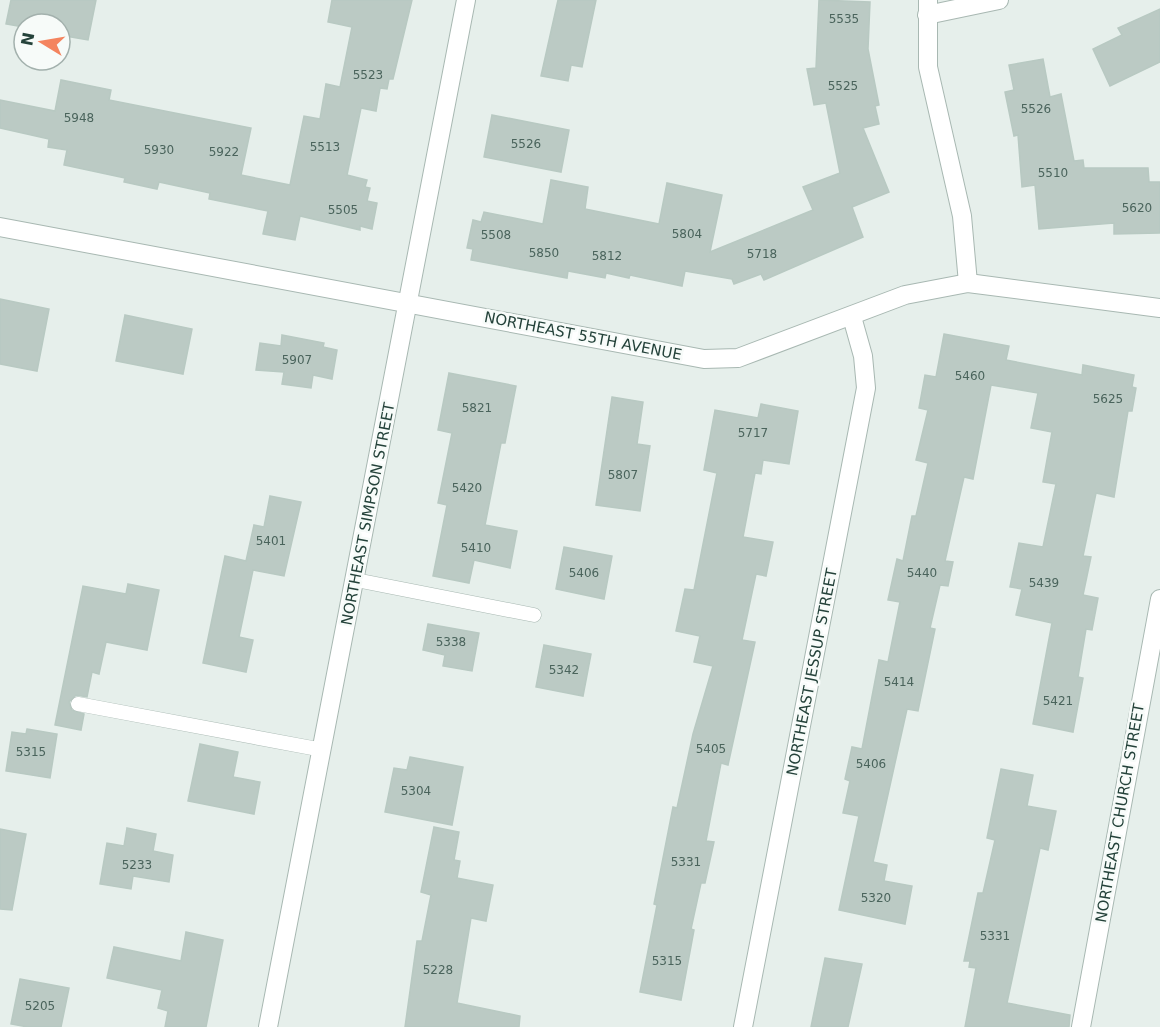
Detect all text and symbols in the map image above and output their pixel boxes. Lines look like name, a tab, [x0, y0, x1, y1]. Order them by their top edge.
north arrow	[12, 12, 72, 72]
house number: 5535	[829, 12, 859, 26]
text: N	[17, 31, 38, 48]
house number: 5523	[353, 68, 383, 82]
house number: 5525	[828, 79, 858, 93]
house number: 5526	[1021, 102, 1051, 116]
house number: 5948	[64, 111, 94, 125]
house number: 5526	[511, 137, 541, 151]
house number: 5513	[310, 140, 340, 154]
house number: 5930	[144, 143, 174, 157]
house number: 5922	[209, 145, 239, 159]
house number: 5510	[1038, 166, 1068, 180]
house number: 5620	[1122, 201, 1152, 215]
house number: 5505	[328, 203, 358, 217]
house number: 5804	[672, 227, 702, 241]
house number: 5508	[481, 228, 511, 242]
house number: 5850	[529, 246, 559, 260]
house number: 5718	[747, 247, 777, 261]
house number: 5812	[592, 249, 622, 263]
street label: NORTHEAST 55TH AVENUE	[483, 308, 683, 364]
house number: 5907	[282, 353, 312, 367]
house number: 5460	[955, 369, 985, 383]
house number: 5625	[1093, 392, 1123, 406]
street label: NORTHEAST SIMPSON STREET	[338, 400, 399, 627]
house number: 5821	[462, 401, 492, 415]
house number: 5717	[738, 426, 768, 440]
house number: 5807	[608, 468, 638, 482]
house number: 5420	[452, 481, 482, 495]
house number: 5401	[256, 534, 286, 548]
house number: 5410	[461, 541, 491, 555]
house number: 5406	[569, 566, 599, 580]
street label: NORTHEAST JESSUP STREET	[783, 566, 841, 777]
house number: 5440	[907, 566, 937, 580]
house number: 5439	[1029, 576, 1059, 590]
house number: 5338	[436, 635, 466, 649]
house number: 5342	[549, 663, 579, 677]
house number: 5414	[884, 675, 914, 689]
house number: 5421	[1043, 694, 1073, 708]
street label: NORTHEAST CHURCH STREET	[1092, 701, 1148, 924]
house number: 5405	[696, 742, 726, 756]
house number: 5315	[16, 745, 46, 759]
house number: 5406	[856, 757, 886, 771]
house number: 5304	[401, 784, 431, 798]
house number: 5331	[671, 855, 701, 869]
house number: 5233	[122, 858, 152, 872]
house number: 5320	[861, 891, 891, 905]
house number: 5331	[980, 929, 1010, 943]
house number: 5315	[652, 954, 682, 968]
house number: 5228	[423, 963, 453, 977]
house number: 5205	[25, 999, 55, 1013]

